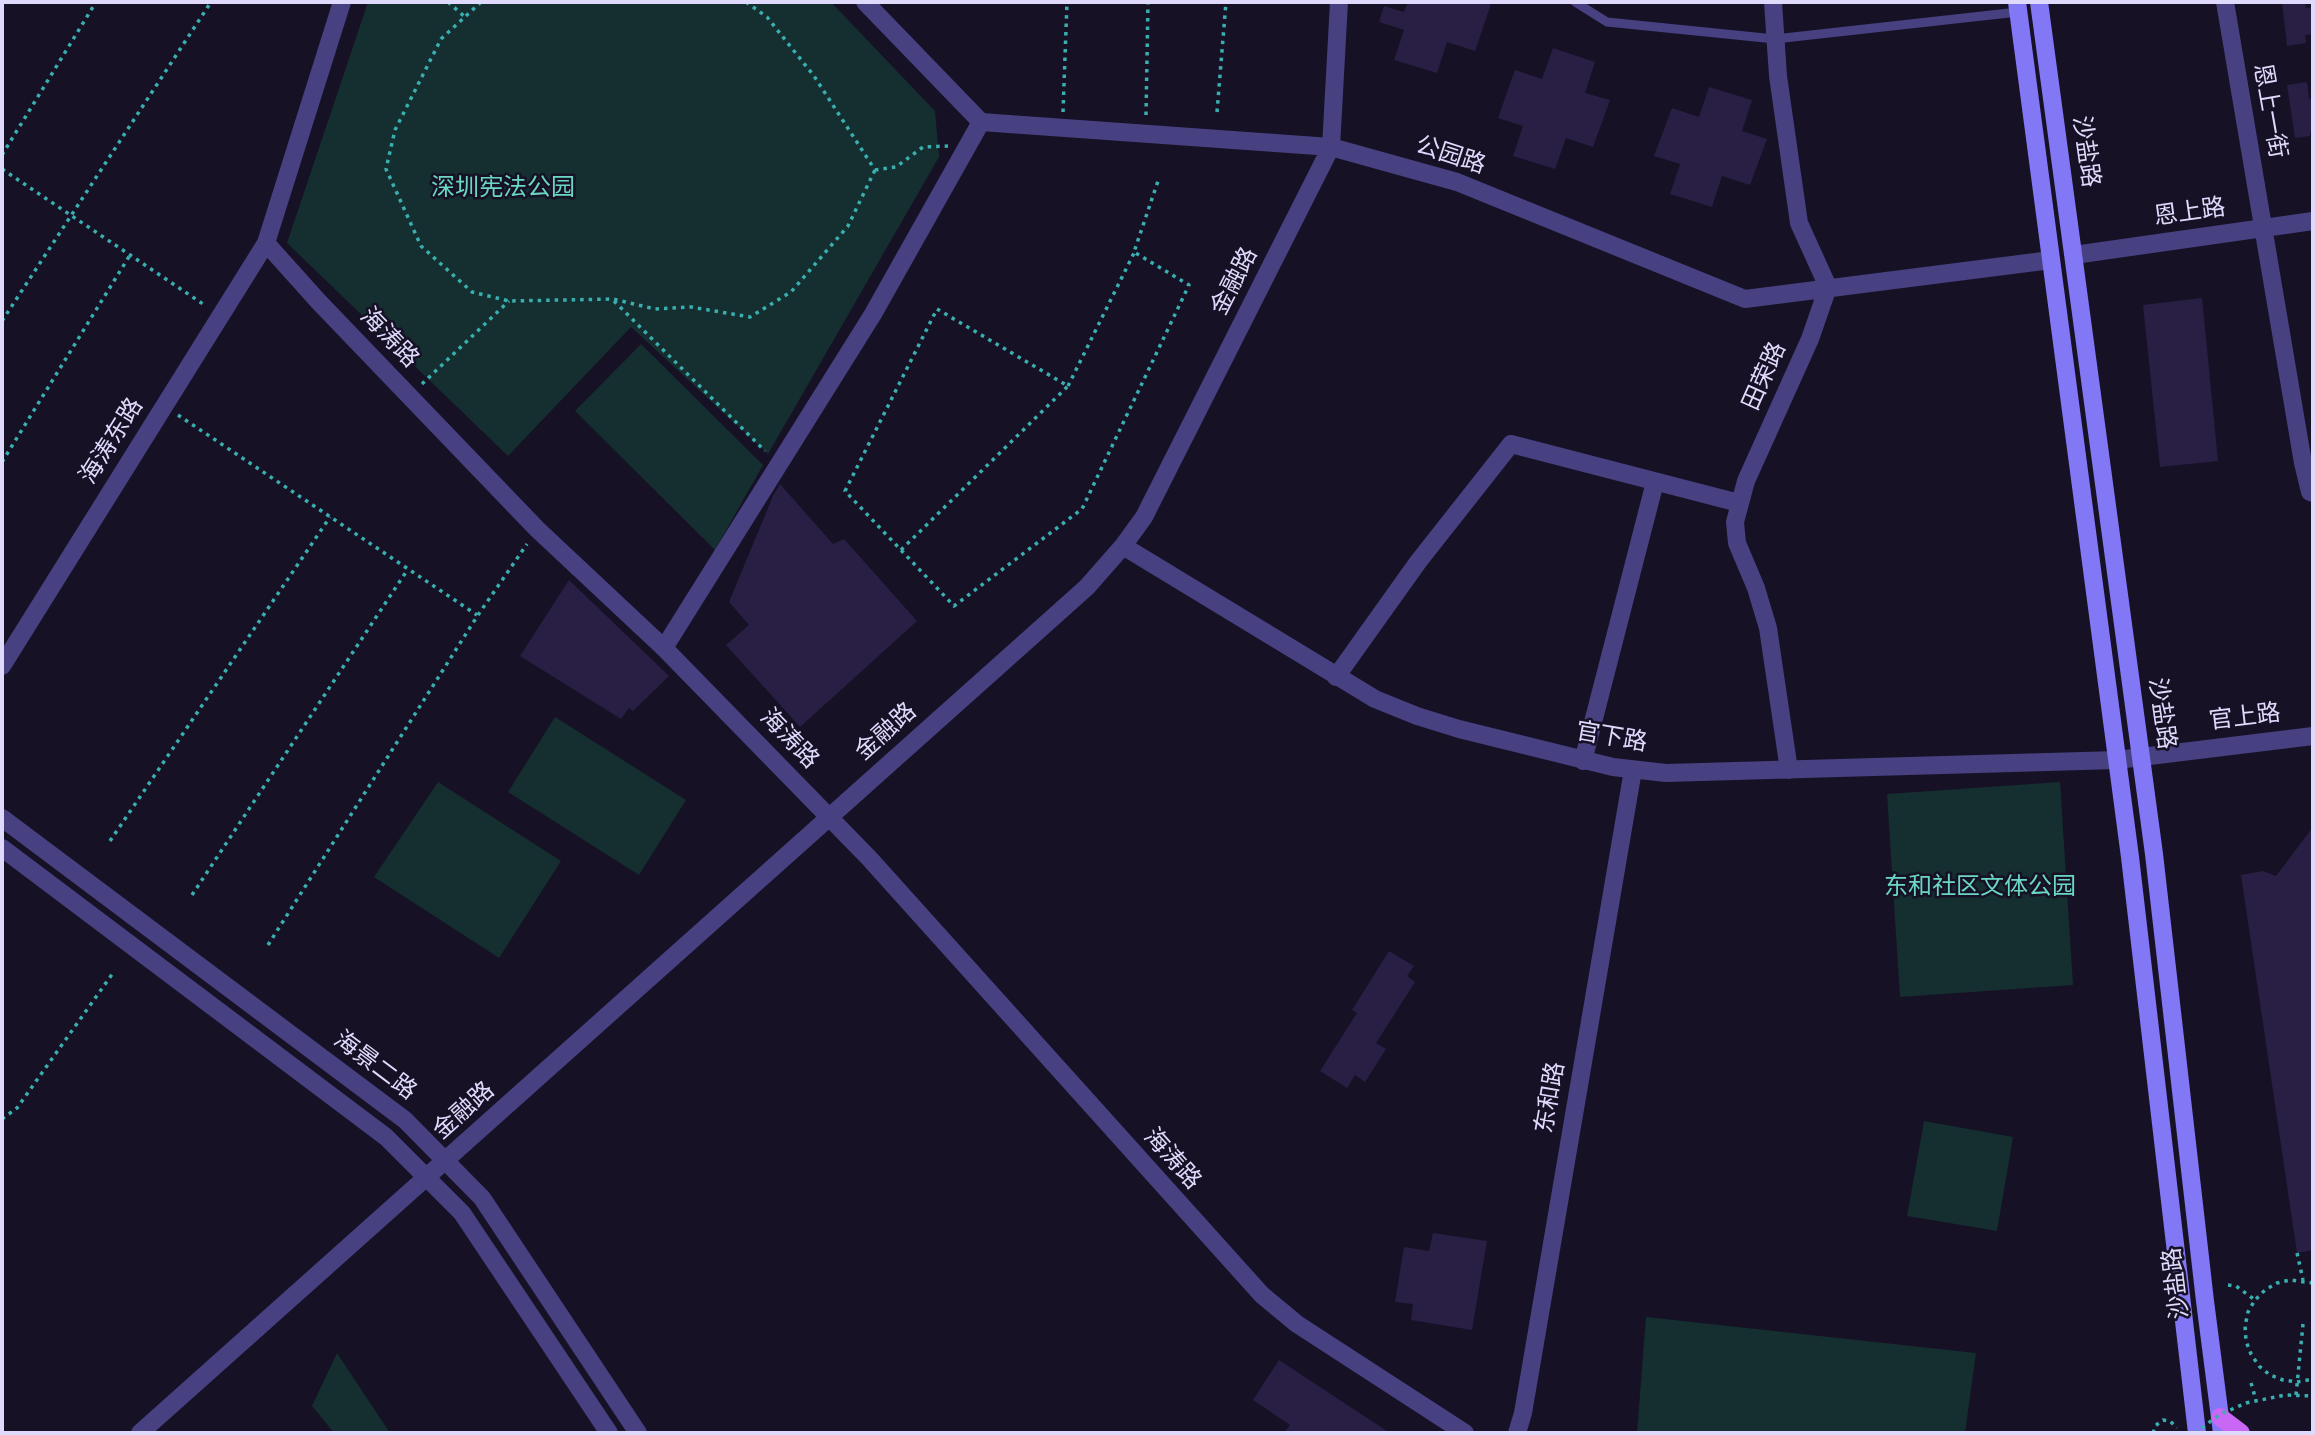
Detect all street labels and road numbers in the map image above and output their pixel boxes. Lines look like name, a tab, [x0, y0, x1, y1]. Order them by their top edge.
street label: 恩上一街	[2245, 61, 2291, 161]
street label: 沙盐路	[2065, 114, 2103, 190]
street label: 公园路	[1411, 132, 1489, 182]
street label: 恩上路	[2152, 195, 2228, 233]
street label: 金融路	[1207, 243, 1265, 321]
street label: 海涛路	[353, 303, 423, 375]
street label: 田荣路	[1738, 338, 1794, 416]
street label: 海涛东路	[75, 394, 151, 490]
street label: 沙盐路	[2141, 676, 2179, 752]
street label: 金融路	[851, 698, 923, 768]
street label: 官上路	[2208, 700, 2282, 738]
street label: 海涛路	[753, 704, 823, 776]
street label: 官下路	[1573, 719, 1649, 759]
street label: 海景二路	[327, 1027, 421, 1107]
street label: 东和路	[1532, 1060, 1572, 1136]
street label: 金融路	[429, 1077, 501, 1147]
street label: 海涛路	[1136, 1124, 1206, 1196]
street label: 沙盐路	[2159, 1246, 2197, 1320]

